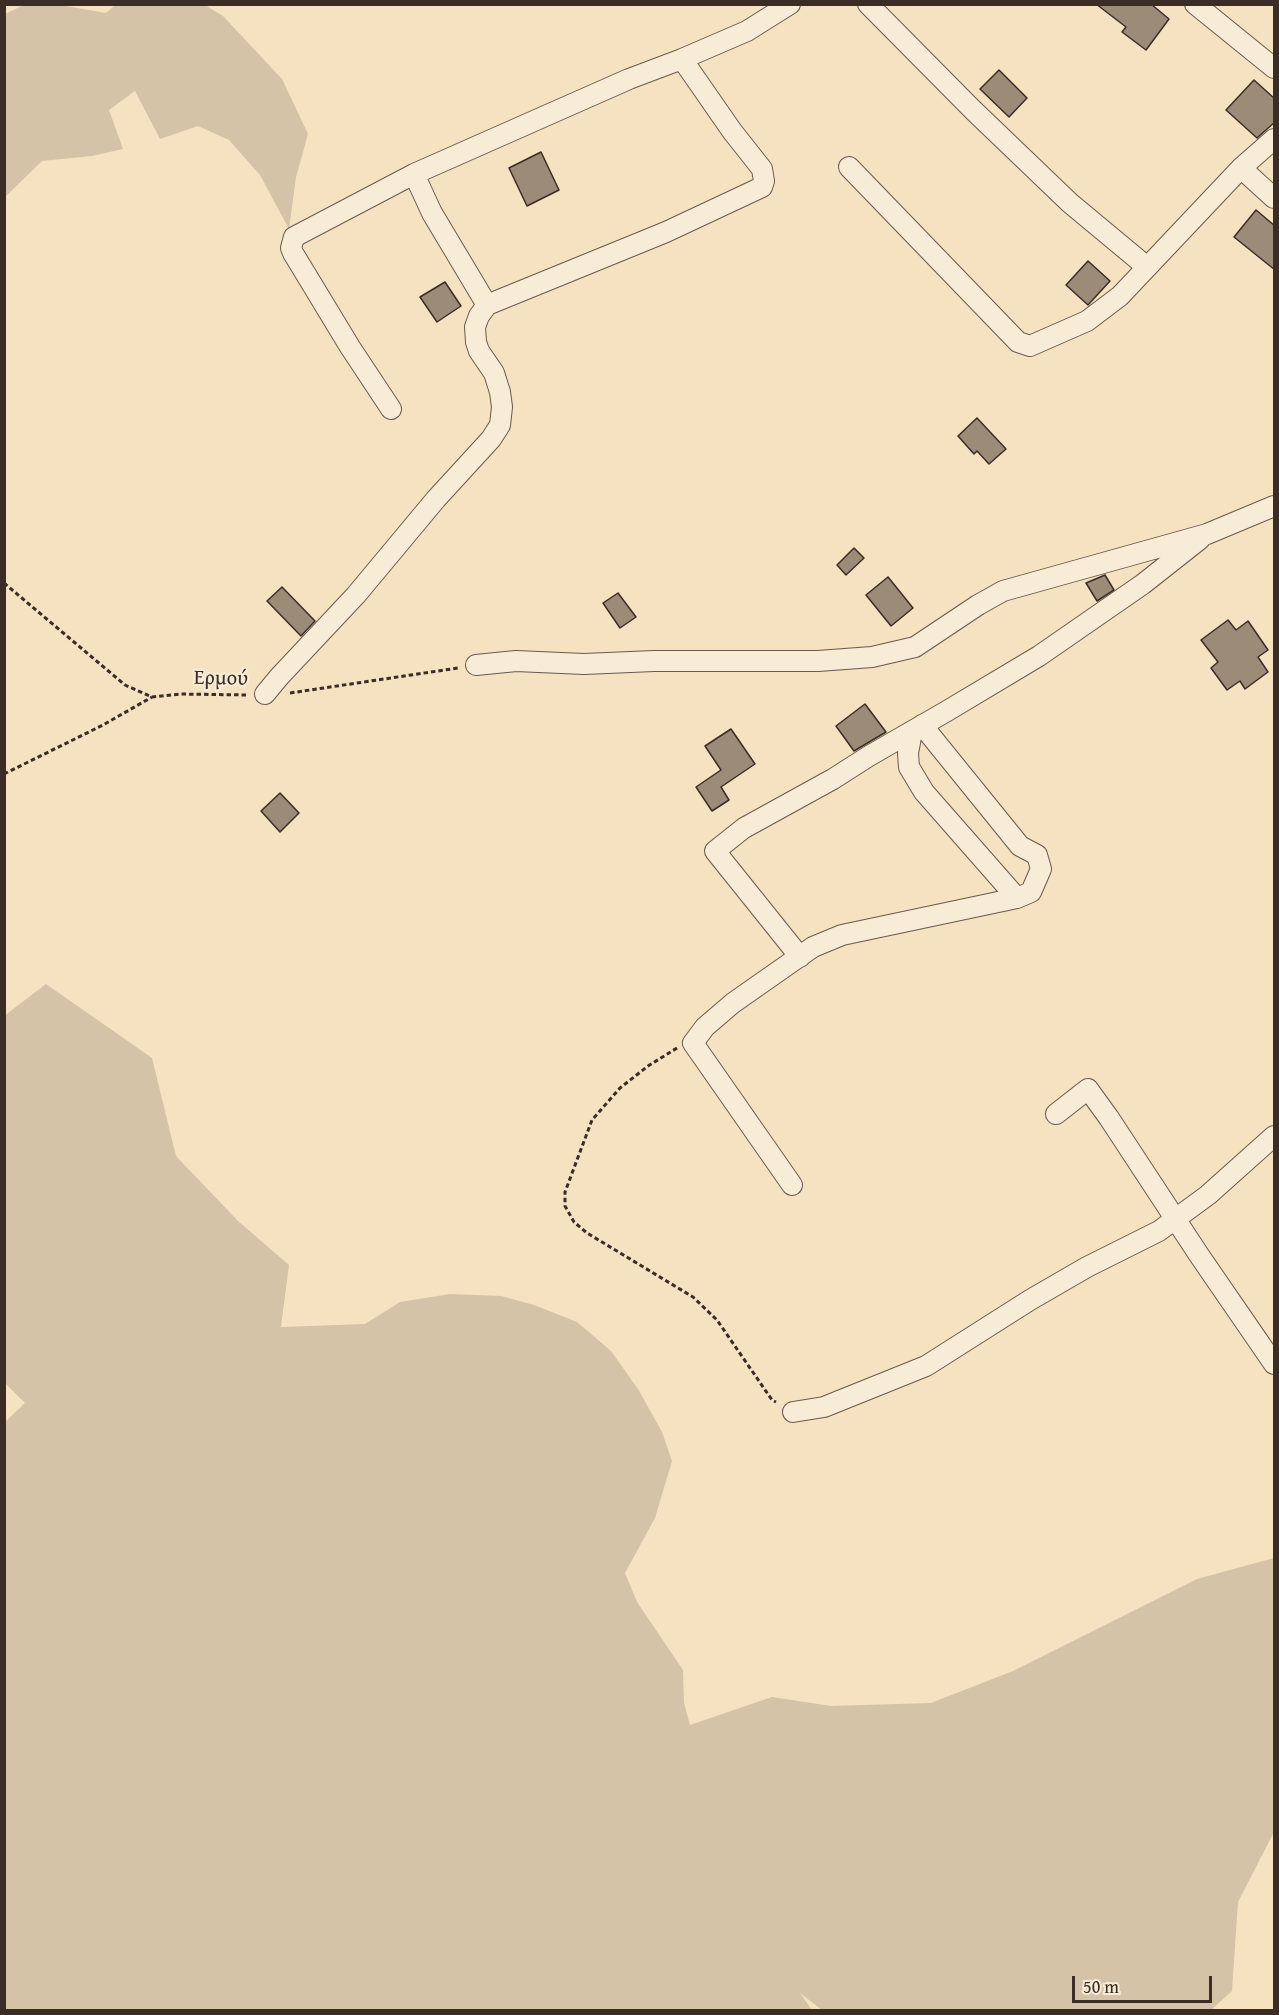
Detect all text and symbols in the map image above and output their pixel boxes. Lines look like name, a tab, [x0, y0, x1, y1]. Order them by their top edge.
street label: Ερμού	[194, 666, 248, 692]
scale bar	[1075, 1964, 1214, 2002]
text: 50 m	[1083, 1973, 1119, 2000]

